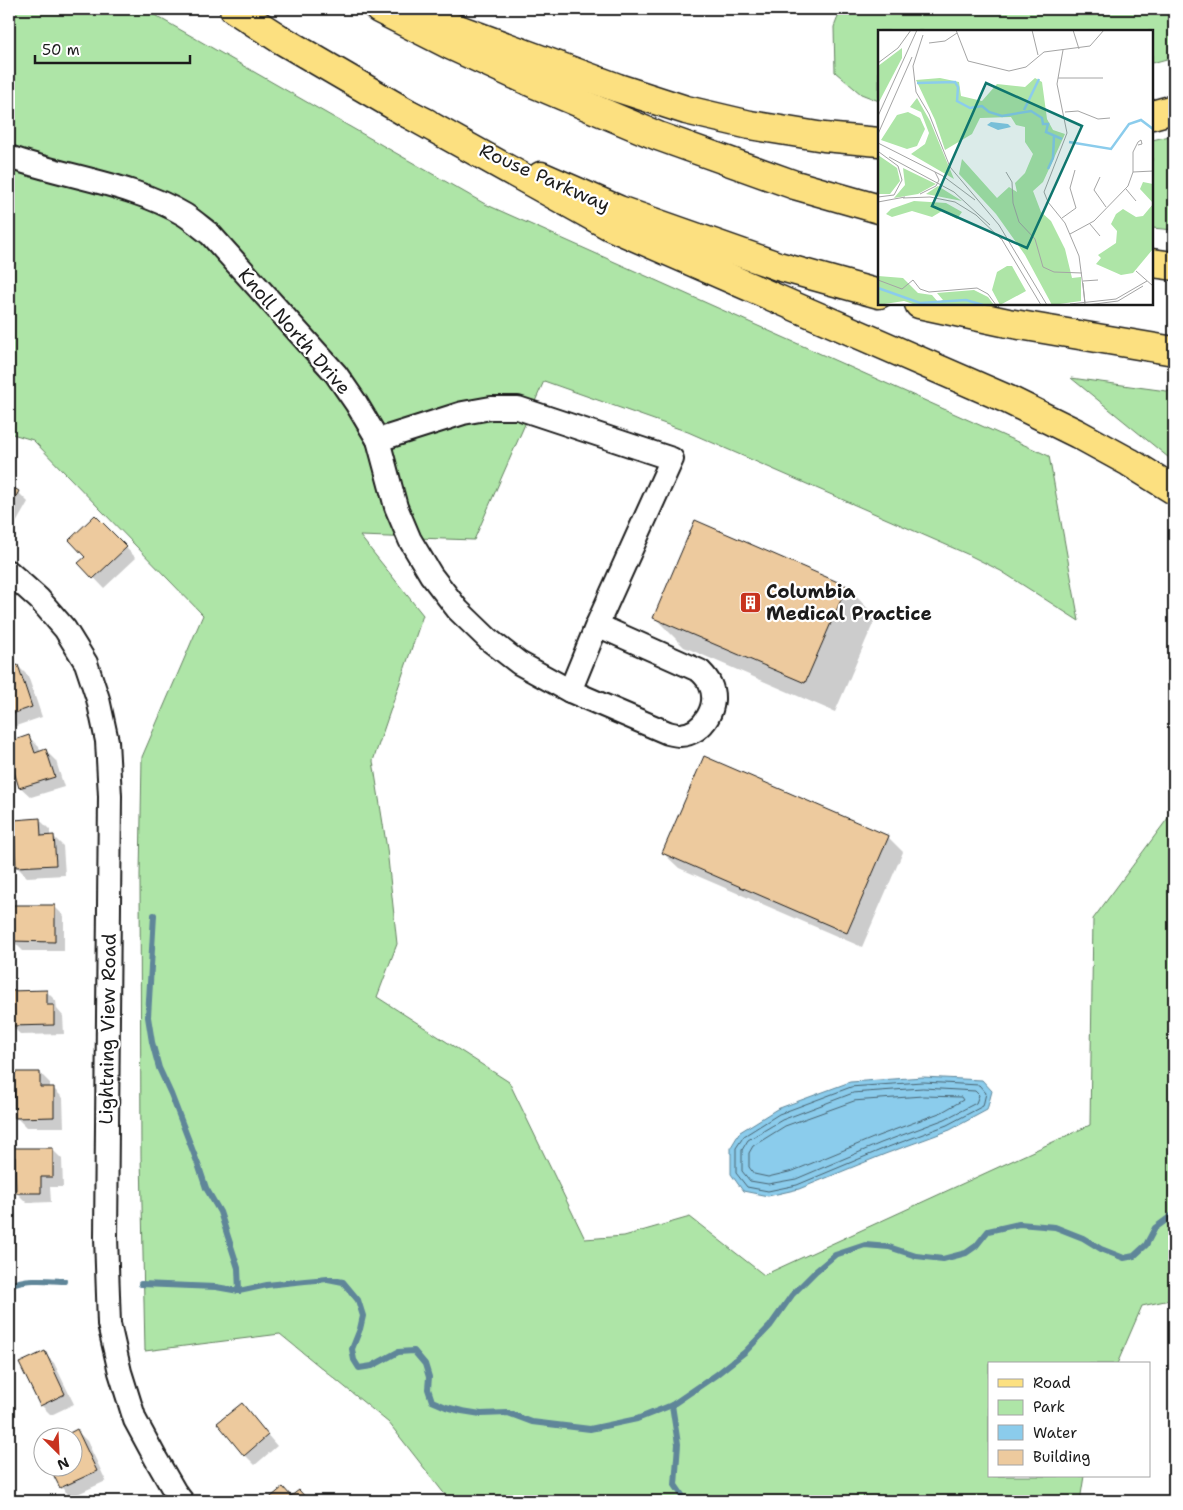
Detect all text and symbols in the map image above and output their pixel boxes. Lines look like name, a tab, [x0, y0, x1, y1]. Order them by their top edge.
inset map	[878, 30, 1153, 305]
scale bar	[35, 32, 190, 64]
text: 50 m	[42, 40, 80, 60]
street label: Rouse Parkway	[476, 137, 614, 217]
street label: Knoll North Drive	[233, 263, 356, 400]
place label: Columbia Medical Practice	[766, 579, 932, 626]
building icon: Columbia Medical Practice	[738, 590, 762, 614]
street label: Lightning View Road	[93, 933, 122, 1125]
legend	[988, 1362, 1150, 1478]
text: Road	[1033, 1373, 1071, 1393]
text: Park	[1033, 1397, 1065, 1417]
text: Water	[1033, 1423, 1077, 1443]
north arrow	[32, 1428, 82, 1478]
text: Building	[1033, 1447, 1090, 1467]
text: N	[55, 1453, 72, 1474]

